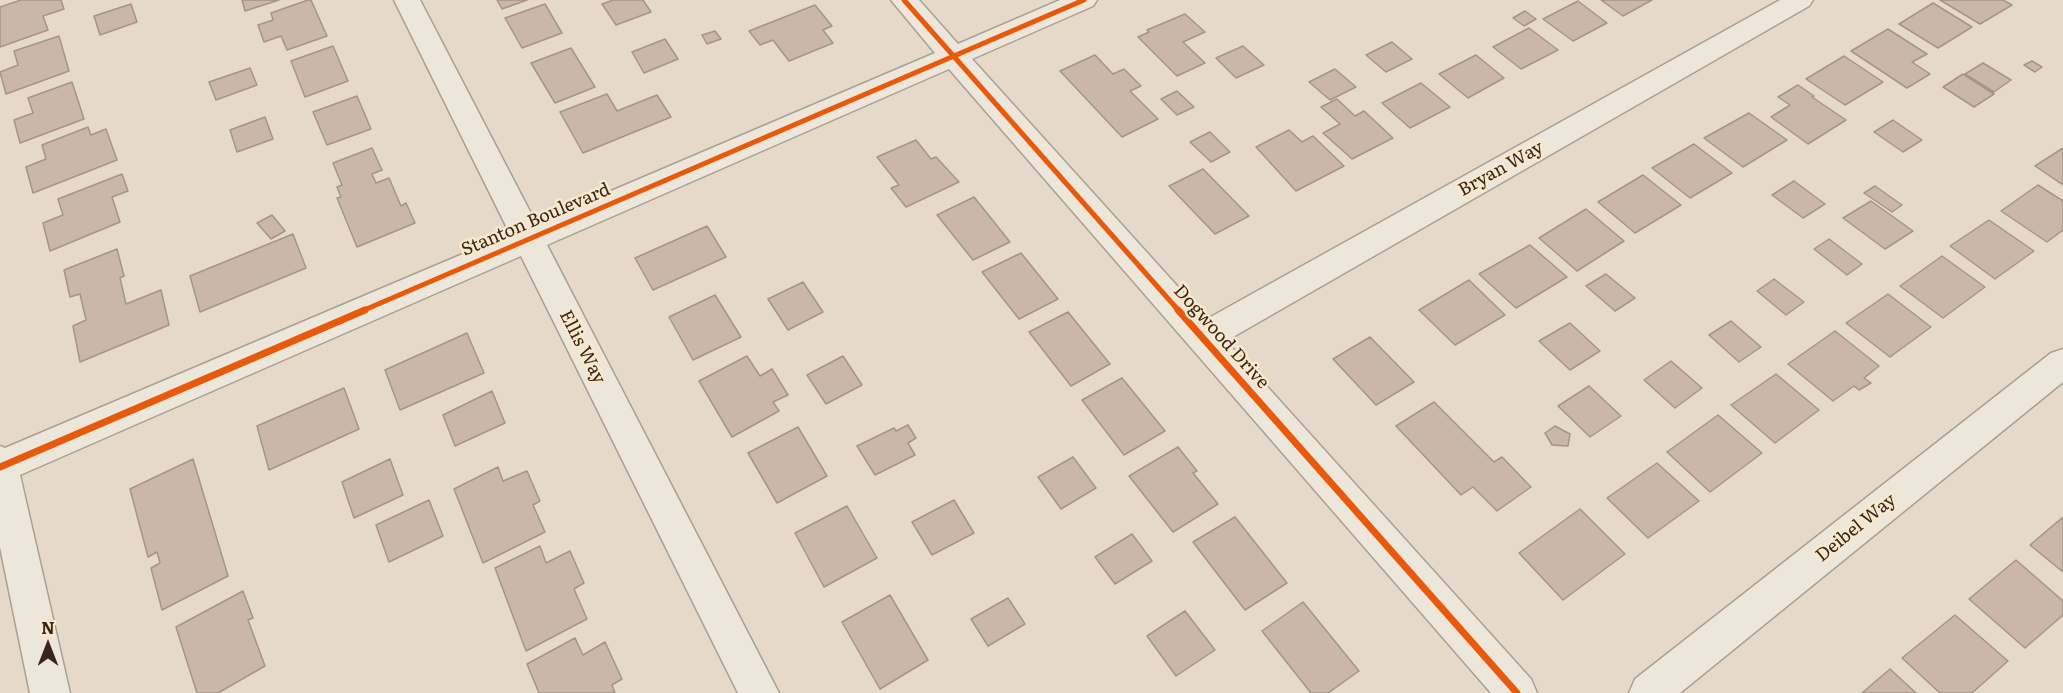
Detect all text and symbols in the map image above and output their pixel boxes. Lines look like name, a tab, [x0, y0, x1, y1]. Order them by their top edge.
street label: Bryan Way	[1455, 137, 1547, 201]
street label: Stanton Boulevard	[458, 179, 614, 261]
street label: Dogwood Drive	[1169, 281, 1273, 393]
street label: Ellis Way	[554, 307, 610, 387]
street label: Deibel Way	[1812, 489, 1900, 567]
north arrow	[18, 615, 78, 675]
text: N	[41, 615, 55, 639]

